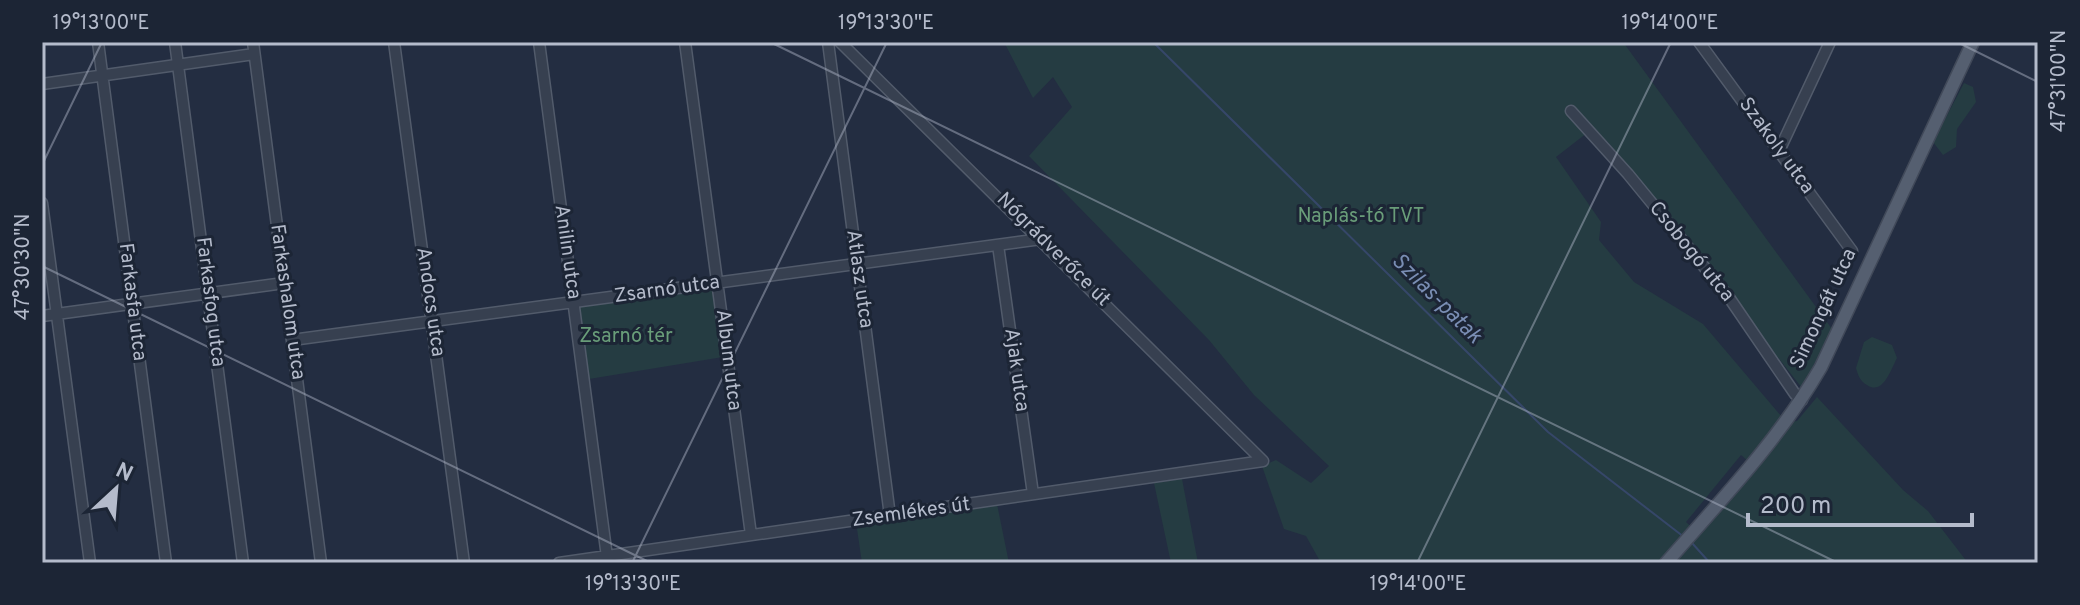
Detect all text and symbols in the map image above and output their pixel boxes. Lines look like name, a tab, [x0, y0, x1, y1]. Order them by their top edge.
text: 19°13'00"E	[53, 11, 149, 37]
text: 19°13'30"E	[838, 11, 934, 37]
text: 19°14'00"E	[1622, 11, 1718, 37]
text: 47°31'00"N	[2047, 30, 2073, 132]
street label: Szakoly utca	[1732, 93, 1820, 199]
street label: Nógrádverőce út	[990, 187, 1116, 313]
street label: Csobogó utca	[1642, 196, 1740, 308]
street label: Anilin utca	[548, 203, 586, 301]
park label: Naplás-tó TVT	[1298, 204, 1424, 230]
text: 47°30'30"N	[11, 214, 37, 320]
street label: Farkashalom utca	[263, 223, 311, 381]
street label: Atlasz utca	[839, 228, 879, 330]
street label: Farkasfog utca	[189, 236, 231, 368]
street label: Farkasfa utca	[112, 242, 152, 362]
street label: Andocs utca	[409, 245, 451, 359]
street label: Simongát utca	[1785, 245, 1863, 373]
water label: Szilas-patak	[1385, 248, 1488, 351]
street label: Zsarnó utca	[612, 270, 722, 310]
street label: Album utca	[709, 308, 747, 412]
park label: Zsarnó tér	[579, 324, 673, 350]
street label: Ajak utca	[997, 326, 1035, 414]
north arrow	[76, 449, 156, 529]
text: N	[111, 458, 137, 489]
scale bar	[1748, 477, 1972, 527]
street label: Zsemlékes út	[850, 492, 972, 534]
text: 200 m	[1760, 492, 1831, 522]
text: 19°13'30"E	[585, 572, 681, 598]
text: 19°14'00"E	[1370, 572, 1466, 598]

